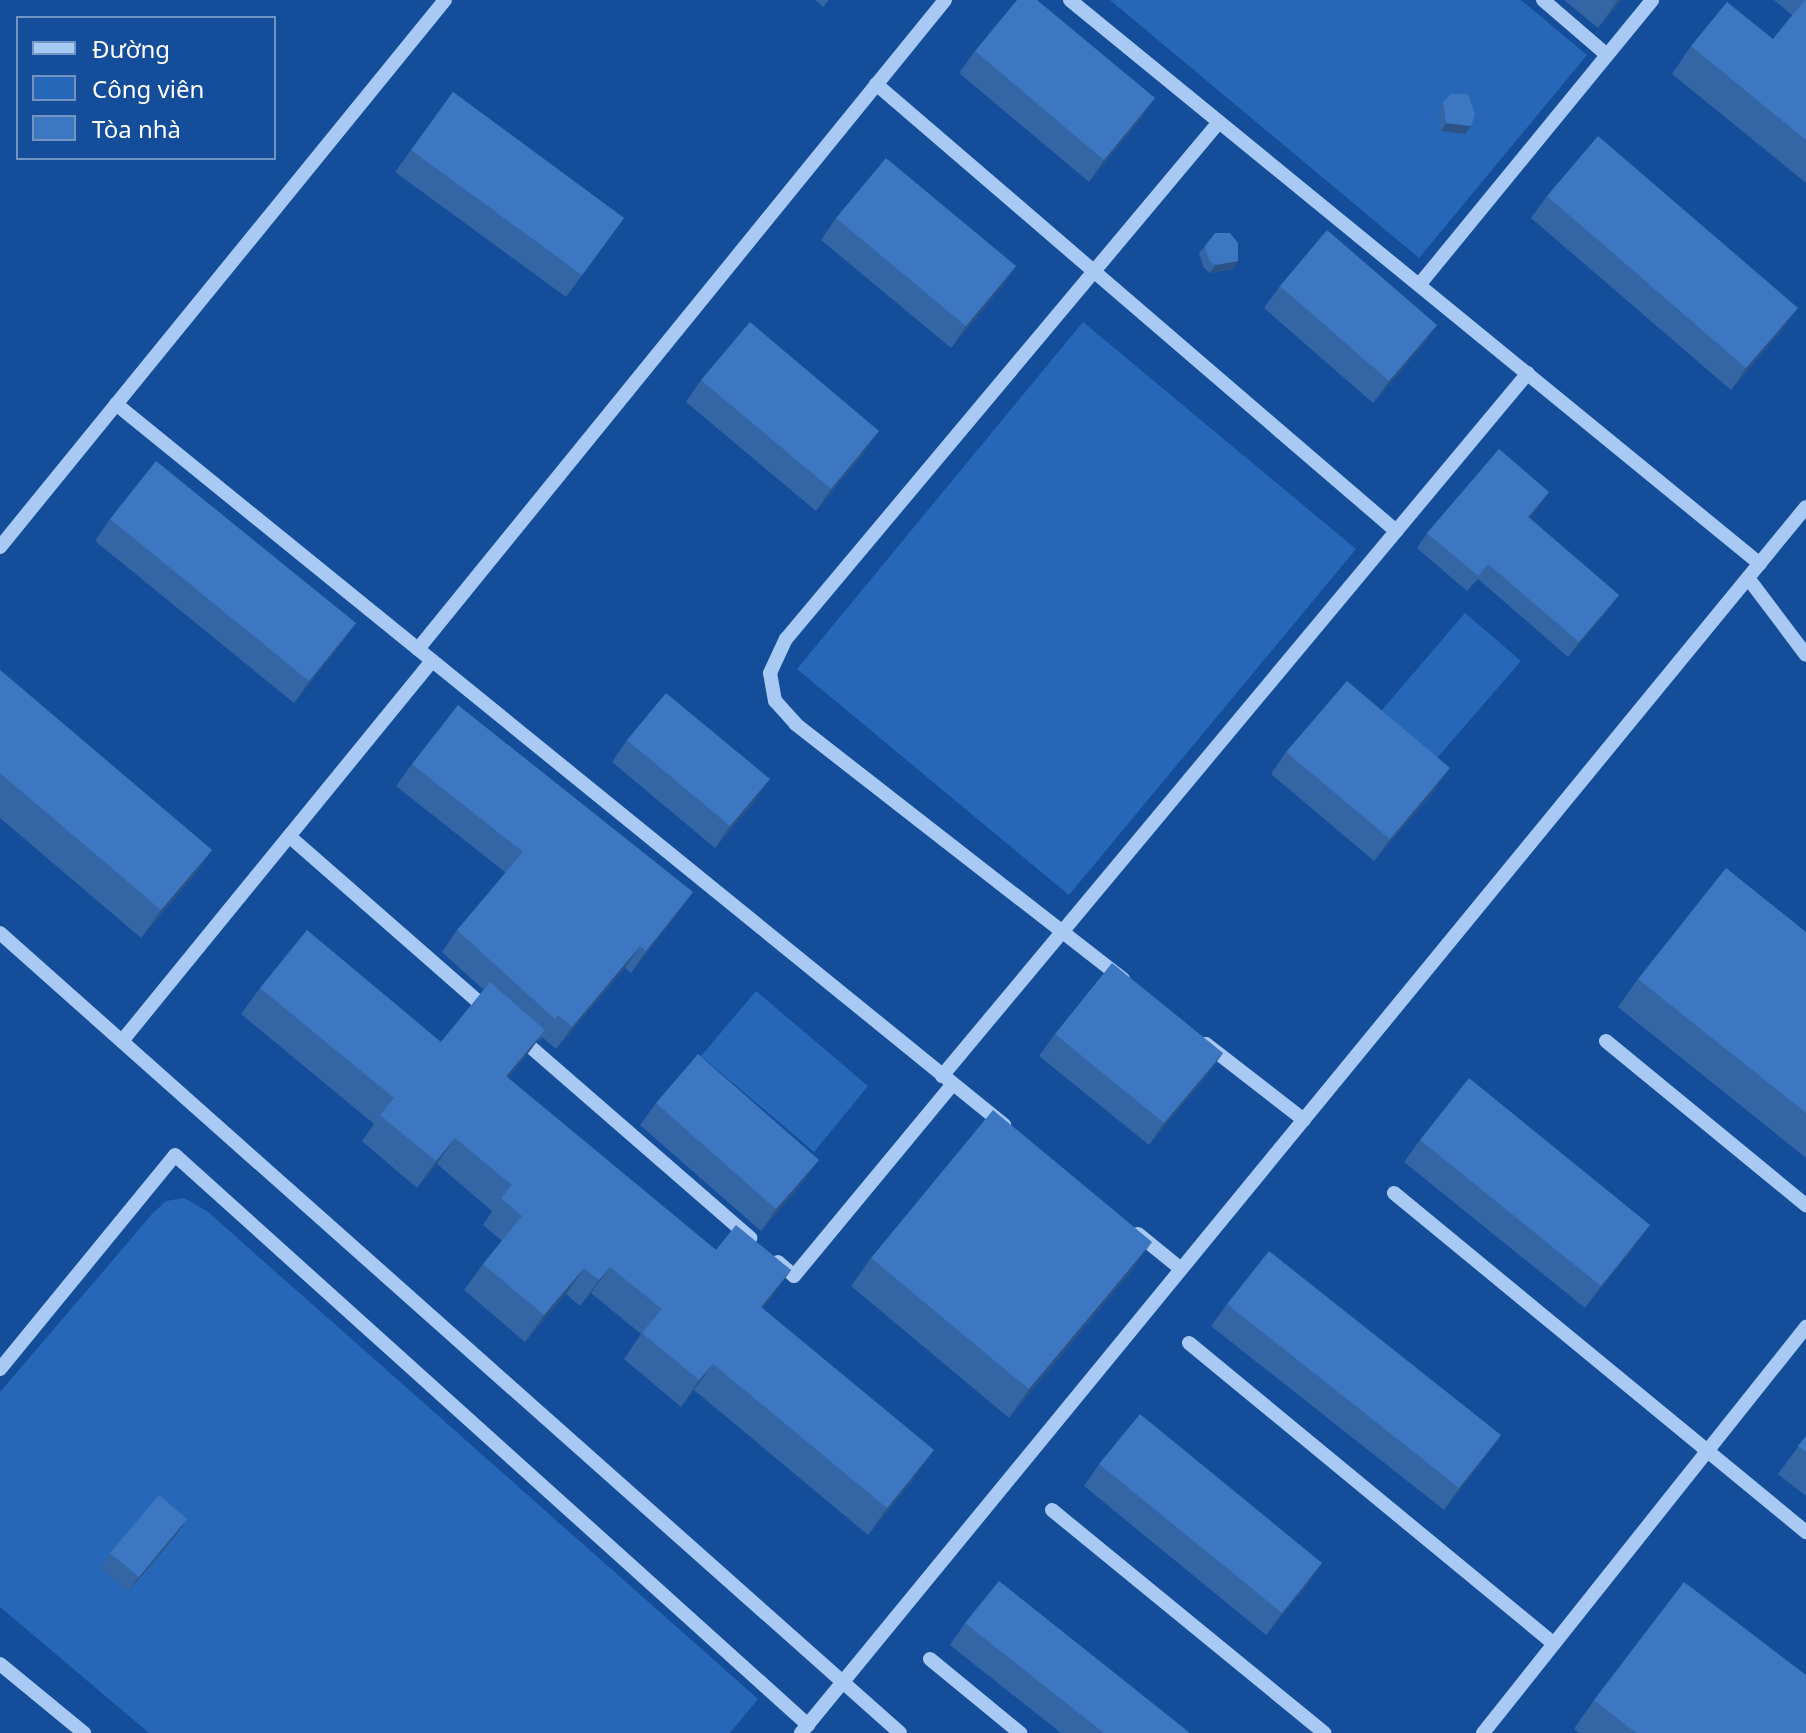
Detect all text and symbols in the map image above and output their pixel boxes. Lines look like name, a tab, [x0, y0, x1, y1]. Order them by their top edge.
legend	[16, 16, 276, 160]
text: Đường	[92, 32, 170, 65]
text: Công viên	[92, 72, 204, 105]
text: Tòa nhà	[92, 112, 181, 145]

